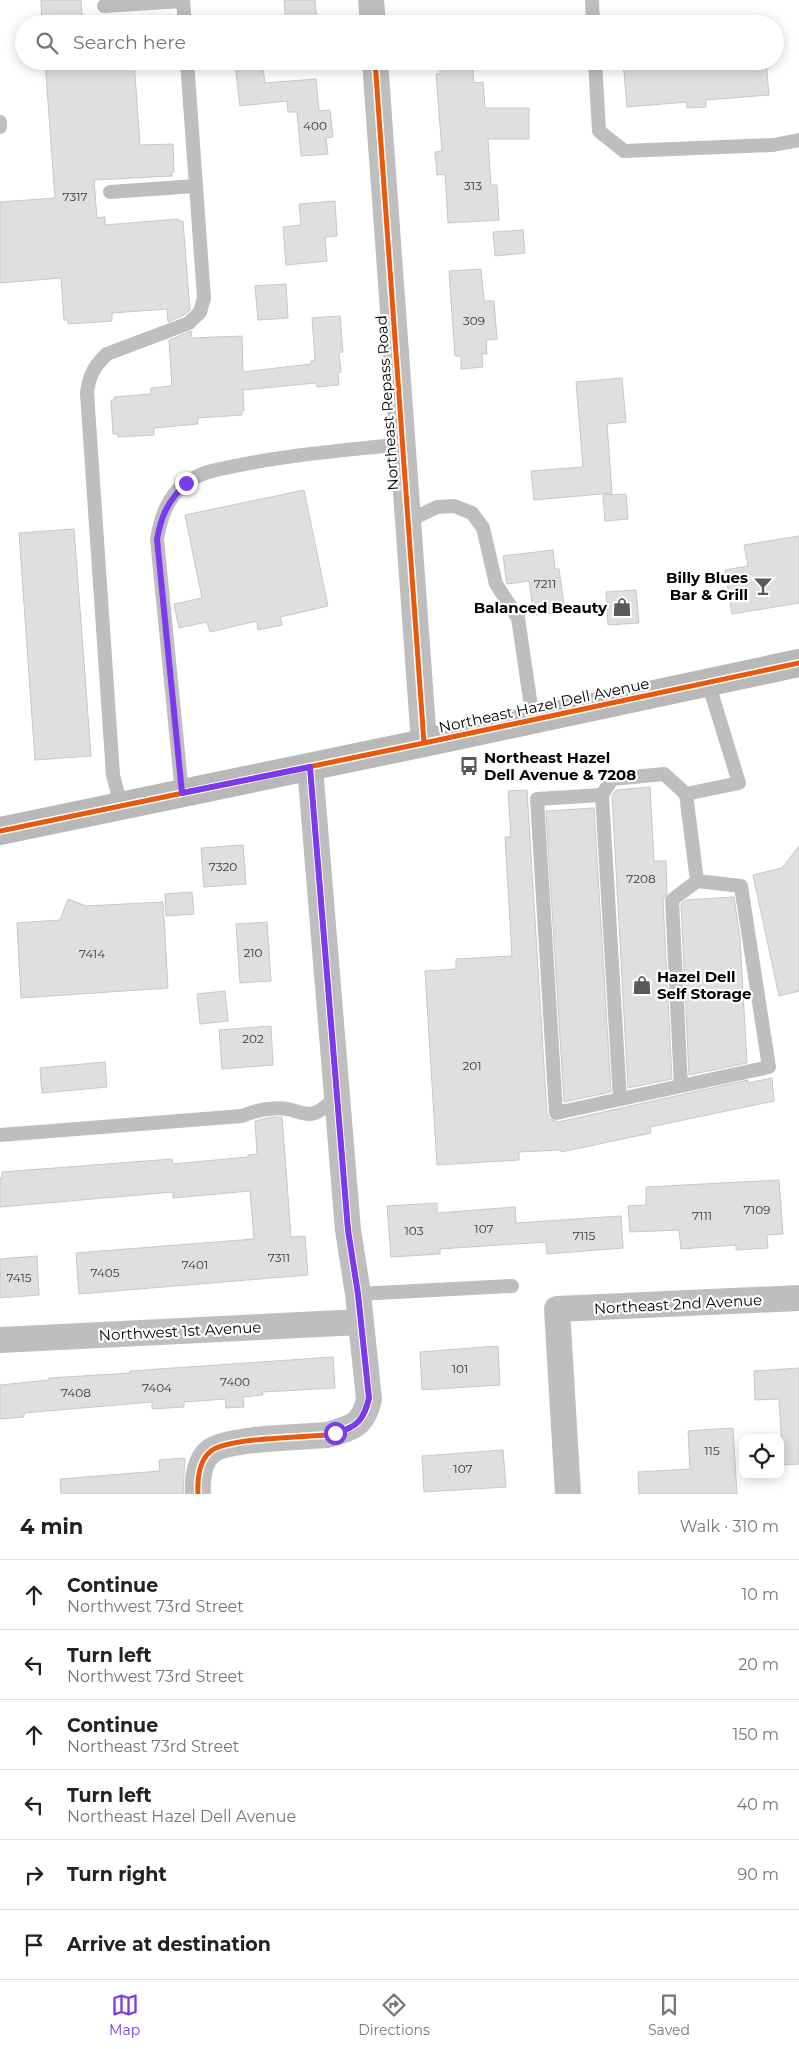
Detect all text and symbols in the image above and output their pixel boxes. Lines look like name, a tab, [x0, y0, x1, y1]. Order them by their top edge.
search box	[15, 15, 784, 70]
icon: search	[33, 29, 61, 57]
text: Search here	[73, 31, 186, 54]
house number: 400	[303, 118, 327, 133]
house number: 313	[464, 178, 482, 193]
house number: 7317	[62, 189, 88, 204]
house number: 309	[463, 313, 485, 328]
street label: Northeast Repass Road	[371, 315, 403, 491]
route end	[175, 472, 198, 495]
place label: Billy Blues Bar & Grill	[666, 568, 748, 604]
bar icon: Billy Blues Bar & Grill	[752, 575, 774, 597]
house number: 7211	[534, 576, 556, 591]
shop icon: Balanced Beauty	[611, 596, 633, 618]
place label: Balanced Beauty	[474, 598, 608, 617]
street label: Northeast Hazel Dell Avenue	[437, 673, 651, 737]
place label: Northeast Hazel Dell Avenue & 7208	[484, 748, 636, 784]
bus stop icon: Northeast Hazel Dell Avenue & 7208	[458, 755, 480, 777]
house number: 7320	[209, 859, 237, 874]
house number: 7208	[626, 871, 656, 886]
house number: 210	[243, 945, 263, 960]
house number: 7414	[79, 946, 105, 961]
place label: Hazel Dell Self Storage	[657, 967, 751, 1003]
shop icon: Hazel Dell Self Storage	[631, 974, 653, 996]
house number: 202	[242, 1031, 264, 1046]
house number: 201	[462, 1058, 482, 1073]
house number: 7109	[744, 1202, 770, 1217]
house number: 7111	[692, 1208, 712, 1223]
house number: 107	[474, 1221, 494, 1236]
house number: 103	[405, 1223, 424, 1238]
house number: 7115	[573, 1228, 596, 1243]
house number: 7311	[268, 1250, 290, 1265]
house number: 7401	[182, 1257, 208, 1272]
house number: 7405	[91, 1265, 120, 1280]
house number: 7415	[6, 1270, 32, 1285]
street label: Northeast 2nd Avenue	[593, 1290, 763, 1318]
street label: Northwest 1st Avenue	[98, 1317, 262, 1345]
house number: 101	[452, 1361, 468, 1376]
house number: 7400	[220, 1374, 250, 1389]
house number: 7404	[142, 1380, 172, 1395]
house number: 7408	[61, 1385, 91, 1400]
route start	[324, 1422, 347, 1445]
map controls	[739, 1434, 784, 1479]
button: locate	[739, 1434, 784, 1479]
house number: 115	[704, 1443, 720, 1458]
house number: 107	[453, 1461, 473, 1476]
text: 4 min	[20, 1514, 83, 1539]
text: Walk · 310 m	[680, 1517, 779, 1536]
text: Continue	[67, 1574, 158, 1597]
icon: ahead	[20, 1581, 48, 1609]
text: 10 m	[741, 1585, 779, 1604]
text: Northwest 73rd Street	[67, 1597, 244, 1616]
text: Turn left	[67, 1644, 152, 1667]
icon: left	[20, 1651, 48, 1679]
text: 20 m	[738, 1655, 779, 1674]
text: Northwest 73rd Street	[67, 1667, 244, 1686]
text: Continue	[67, 1714, 158, 1737]
icon: ahead	[20, 1721, 48, 1749]
text: 150 m	[732, 1725, 779, 1744]
text: Northeast 73rd Street	[67, 1737, 239, 1756]
text: Turn left	[67, 1784, 152, 1807]
icon: left	[20, 1791, 48, 1819]
text: 40 m	[737, 1795, 779, 1814]
text: Northeast Hazel Dell Avenue	[67, 1807, 296, 1826]
icon: right	[20, 1861, 48, 1889]
text: Turn right	[67, 1863, 167, 1886]
text: 90 m	[737, 1865, 779, 1884]
icon: arrive	[20, 1931, 48, 1959]
text: Arrive at destination	[67, 1933, 271, 1956]
tab: Map	[109, 1991, 140, 2039]
tab: Directions	[358, 1991, 430, 2039]
tab: Saved	[648, 1991, 690, 2039]

